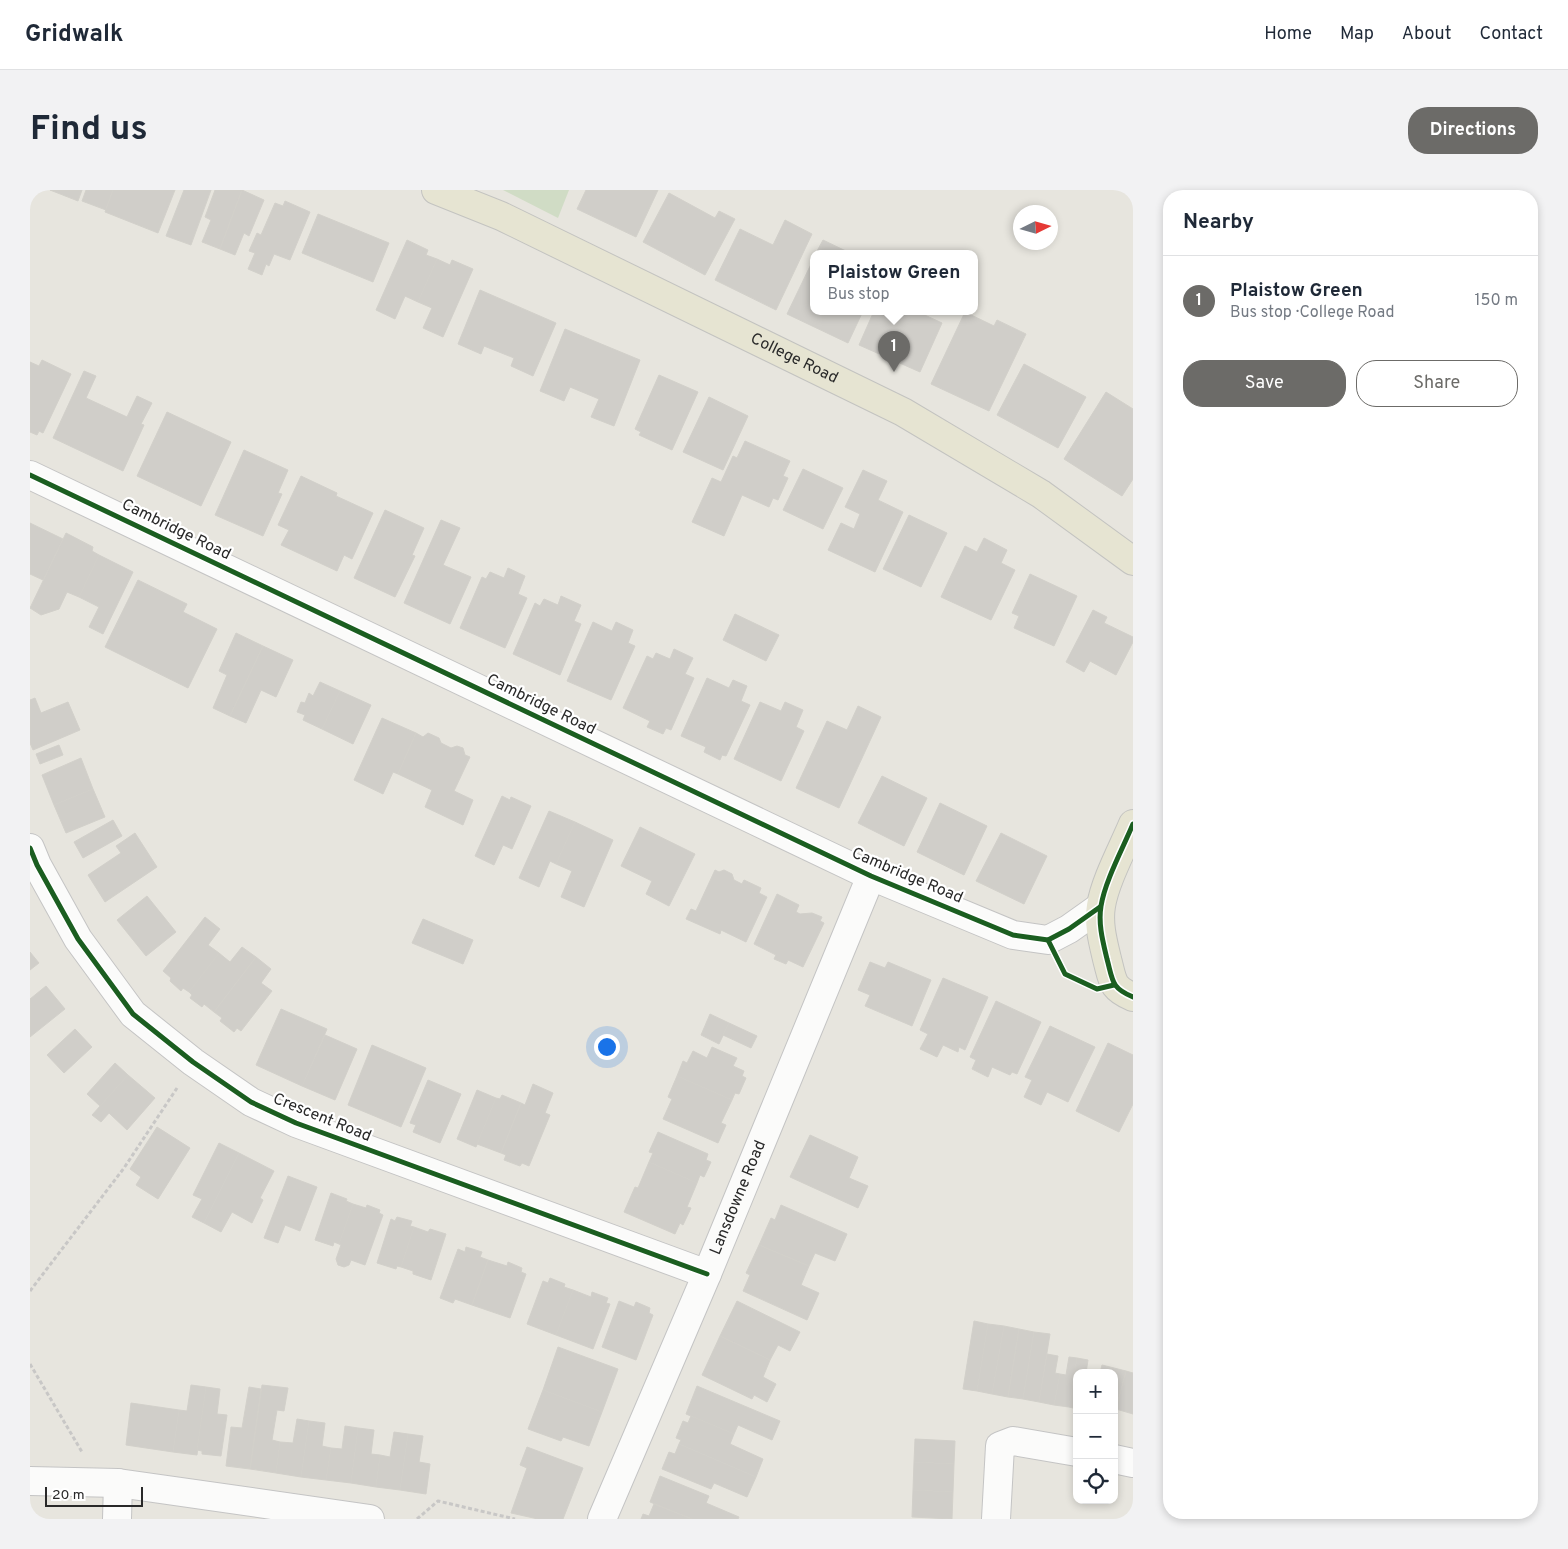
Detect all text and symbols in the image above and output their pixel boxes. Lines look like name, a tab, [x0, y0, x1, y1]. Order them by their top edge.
text: Gridwalk	[25, 20, 123, 50]
text: Home	[1264, 23, 1312, 46]
text: Map	[1340, 23, 1374, 46]
text: About	[1402, 23, 1451, 46]
text: Contact	[1479, 23, 1543, 46]
button: Directions	[1408, 107, 1538, 154]
text: Find us	[30, 108, 148, 152]
north arrow	[1013, 205, 1058, 250]
text: Nearby	[1183, 209, 1254, 236]
popup	[810, 250, 978, 315]
text: Plaistow Green	[828, 261, 960, 285]
text: Plaistow Green	[1230, 279, 1363, 303]
text: Bus stop	[828, 285, 889, 305]
text: 1	[1196, 291, 1202, 311]
text: 150 m	[1475, 291, 1518, 311]
text: Bus stop · College Road	[1230, 303, 1394, 323]
street label: College Road	[747, 329, 841, 389]
pin: 1	[878, 331, 910, 372]
button: Save	[1183, 360, 1346, 407]
button: Share	[1356, 360, 1518, 407]
street label: Cambridge Road	[118, 495, 234, 565]
street label: Cambridge Road	[483, 670, 599, 740]
street label: Cambridge Road	[848, 844, 966, 908]
your location	[594, 1034, 620, 1060]
street label: Crescent Road	[270, 1089, 374, 1147]
street label: Lansdowne Road	[706, 1138, 771, 1258]
map controls	[1073, 1369, 1118, 1504]
button: +	[1073, 1369, 1118, 1414]
button: −	[1073, 1414, 1118, 1459]
button: locate	[1073, 1459, 1118, 1504]
scale bar	[45, 1484, 142, 1507]
text: 20 m	[52, 1487, 85, 1504]

